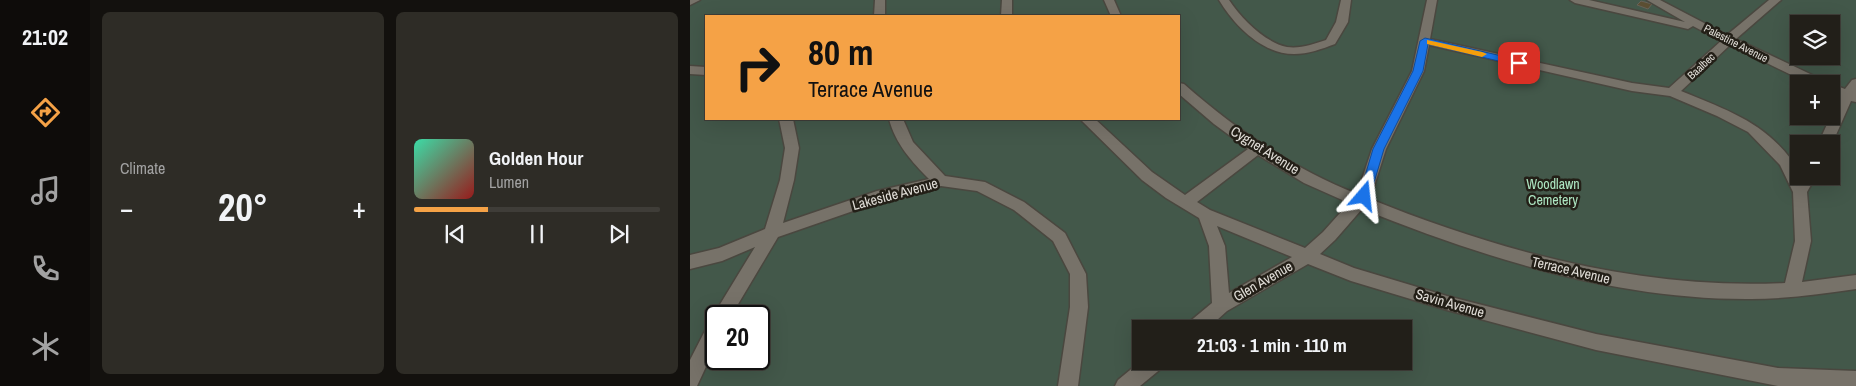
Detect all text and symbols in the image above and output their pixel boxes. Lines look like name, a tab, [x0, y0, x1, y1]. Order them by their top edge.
map controls	[1790, 15, 1840, 185]
button: layers	[1790, 15, 1840, 65]
street label: Palestine Avenue	[1702, 21, 1770, 65]
text: 21:02	[22, 22, 68, 52]
text: 80 m	[808, 29, 873, 76]
icon: right	[725, 35, 790, 100]
pin	[1498, 42, 1540, 84]
icon: arrive	[1505, 49, 1533, 77]
street label: Baalbec	[1684, 49, 1718, 82]
text: Terrace Avenue	[808, 74, 933, 104]
button: +	[1790, 75, 1840, 125]
icon: directions	[28, 95, 63, 130]
street label: Cygnet Avenue	[1227, 122, 1303, 178]
button: −	[1790, 135, 1840, 185]
text: Golden Hour	[489, 145, 583, 171]
text: Climate	[120, 157, 165, 179]
position arrow	[1337, 169, 1389, 221]
text: Lumen	[489, 171, 529, 193]
icon: music	[28, 173, 63, 208]
street label: Lakeside Avenue	[850, 174, 940, 214]
park label: Woodlawn Cemetery	[1526, 175, 1580, 209]
text: 20°	[218, 182, 268, 233]
text: −	[120, 189, 133, 227]
text: +	[353, 189, 366, 227]
icon: previous	[441, 220, 469, 248]
icon: pause	[523, 220, 551, 248]
icon: next	[605, 220, 633, 248]
icon: phone	[28, 251, 63, 286]
street label: Terrace Avenue	[1530, 252, 1612, 288]
street label: Glen Avenue	[1230, 257, 1296, 305]
street label: Savin Avenue	[1414, 285, 1486, 321]
speed limit sign: 20	[705, 305, 770, 370]
icon: climate	[28, 329, 63, 364]
text: 21:03 · 1 min · 110 m	[1197, 332, 1347, 358]

